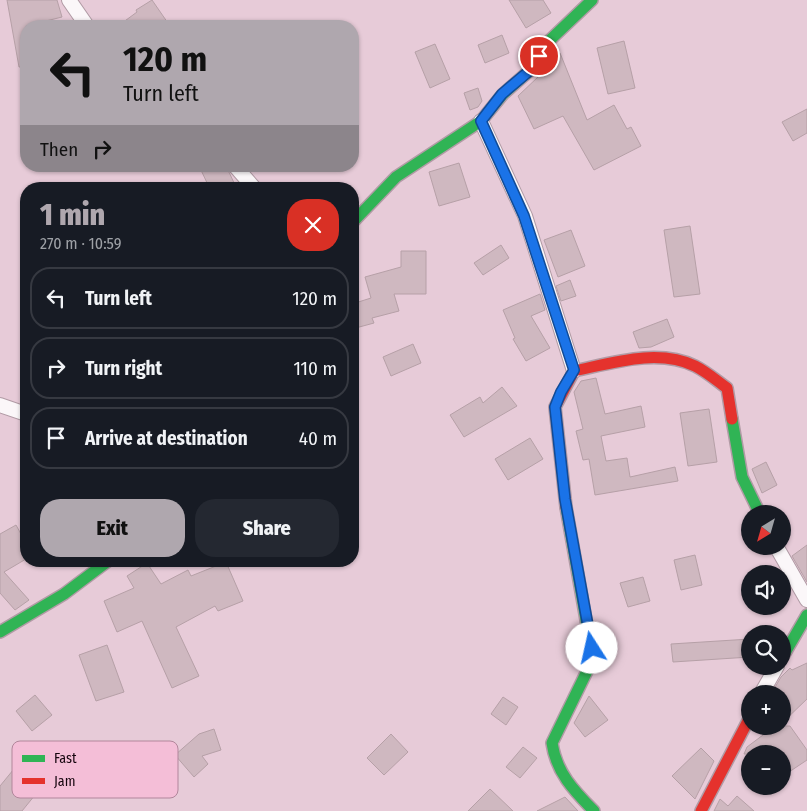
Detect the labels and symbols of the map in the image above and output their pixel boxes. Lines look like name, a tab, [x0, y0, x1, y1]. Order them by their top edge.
pin	[518, 35, 560, 77]
north arrow	[741, 505, 791, 555]
position arrow	[565, 621, 617, 673]
legend	[12, 741, 178, 798]
text: Fast	[54, 750, 77, 767]
text: Jam	[54, 773, 75, 790]

